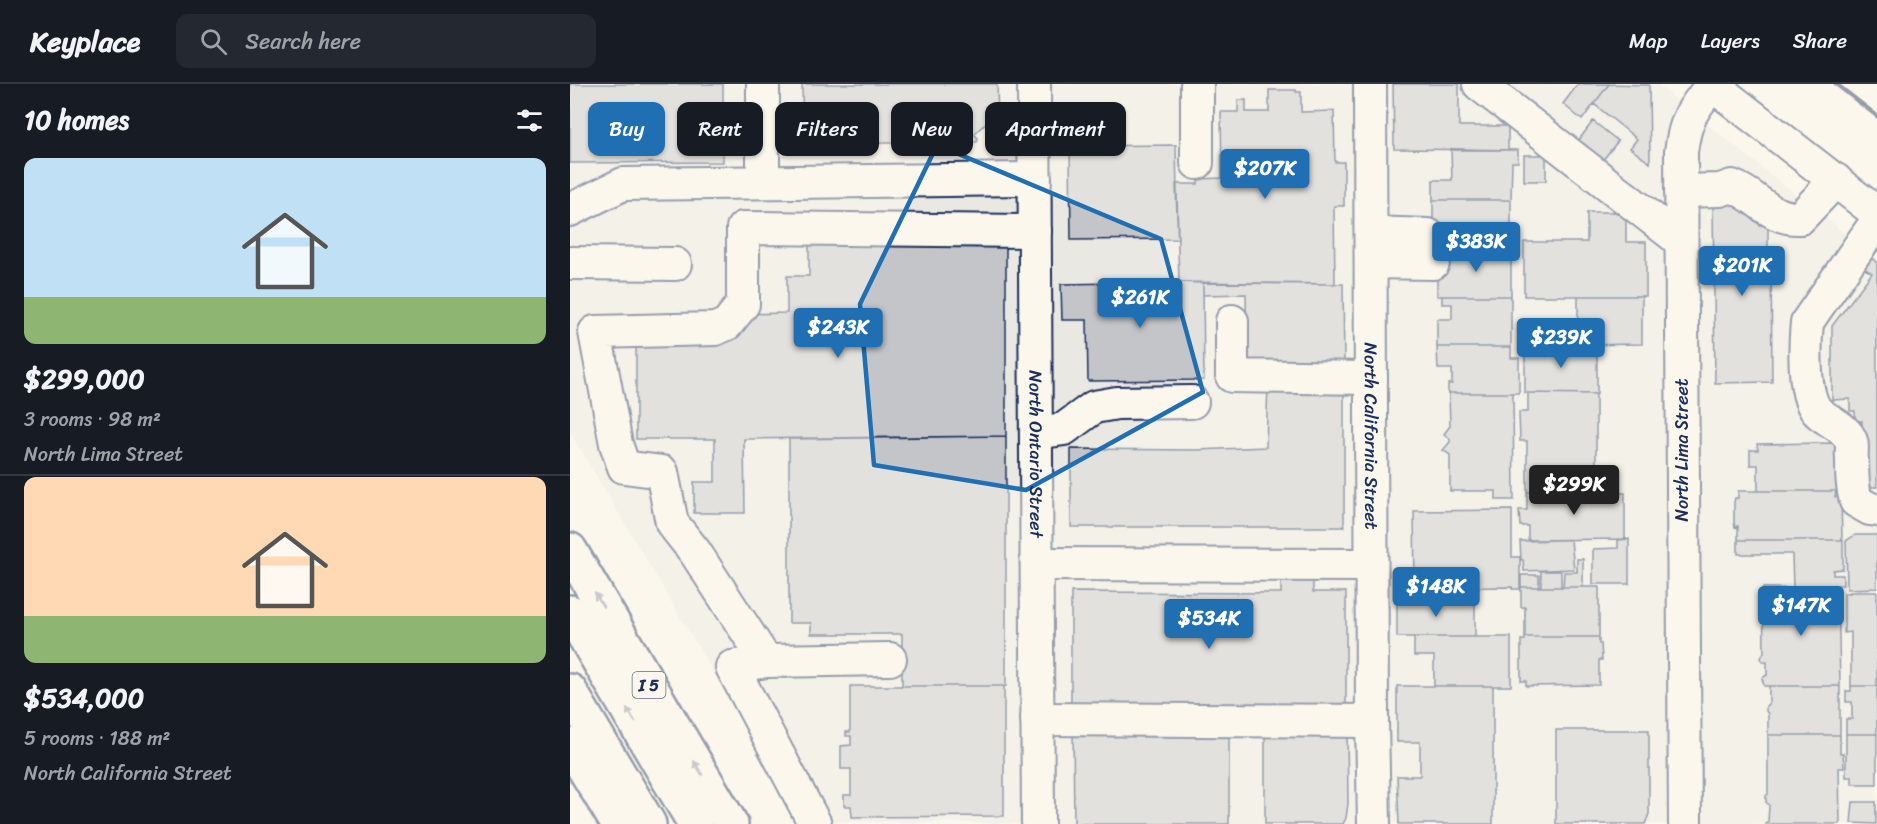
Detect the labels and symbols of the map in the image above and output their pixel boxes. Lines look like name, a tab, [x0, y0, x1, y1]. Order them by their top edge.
pin: $207K	[1223, 149, 1307, 200]
pin: $383K	[1434, 222, 1518, 273]
pin: $201K	[1700, 246, 1784, 297]
pin: $261K	[1098, 278, 1182, 329]
pin: $243K	[796, 308, 880, 359]
pin: $239K	[1519, 318, 1603, 369]
street label: North California Street	[1355, 342, 1387, 530]
street label: North Ontario Street	[1020, 370, 1052, 539]
street label: North Lima Street	[1666, 378, 1698, 522]
pin: $299K	[1532, 465, 1616, 516]
pin: $148K	[1394, 567, 1478, 618]
pin: $147K	[1759, 586, 1843, 637]
one-way arrow	[595, 592, 605, 609]
pin: $534K	[1167, 599, 1251, 650]
road number: I 5	[632, 672, 666, 698]
one-way arrow	[626, 706, 636, 723]
one-way arrow	[694, 760, 704, 777]

